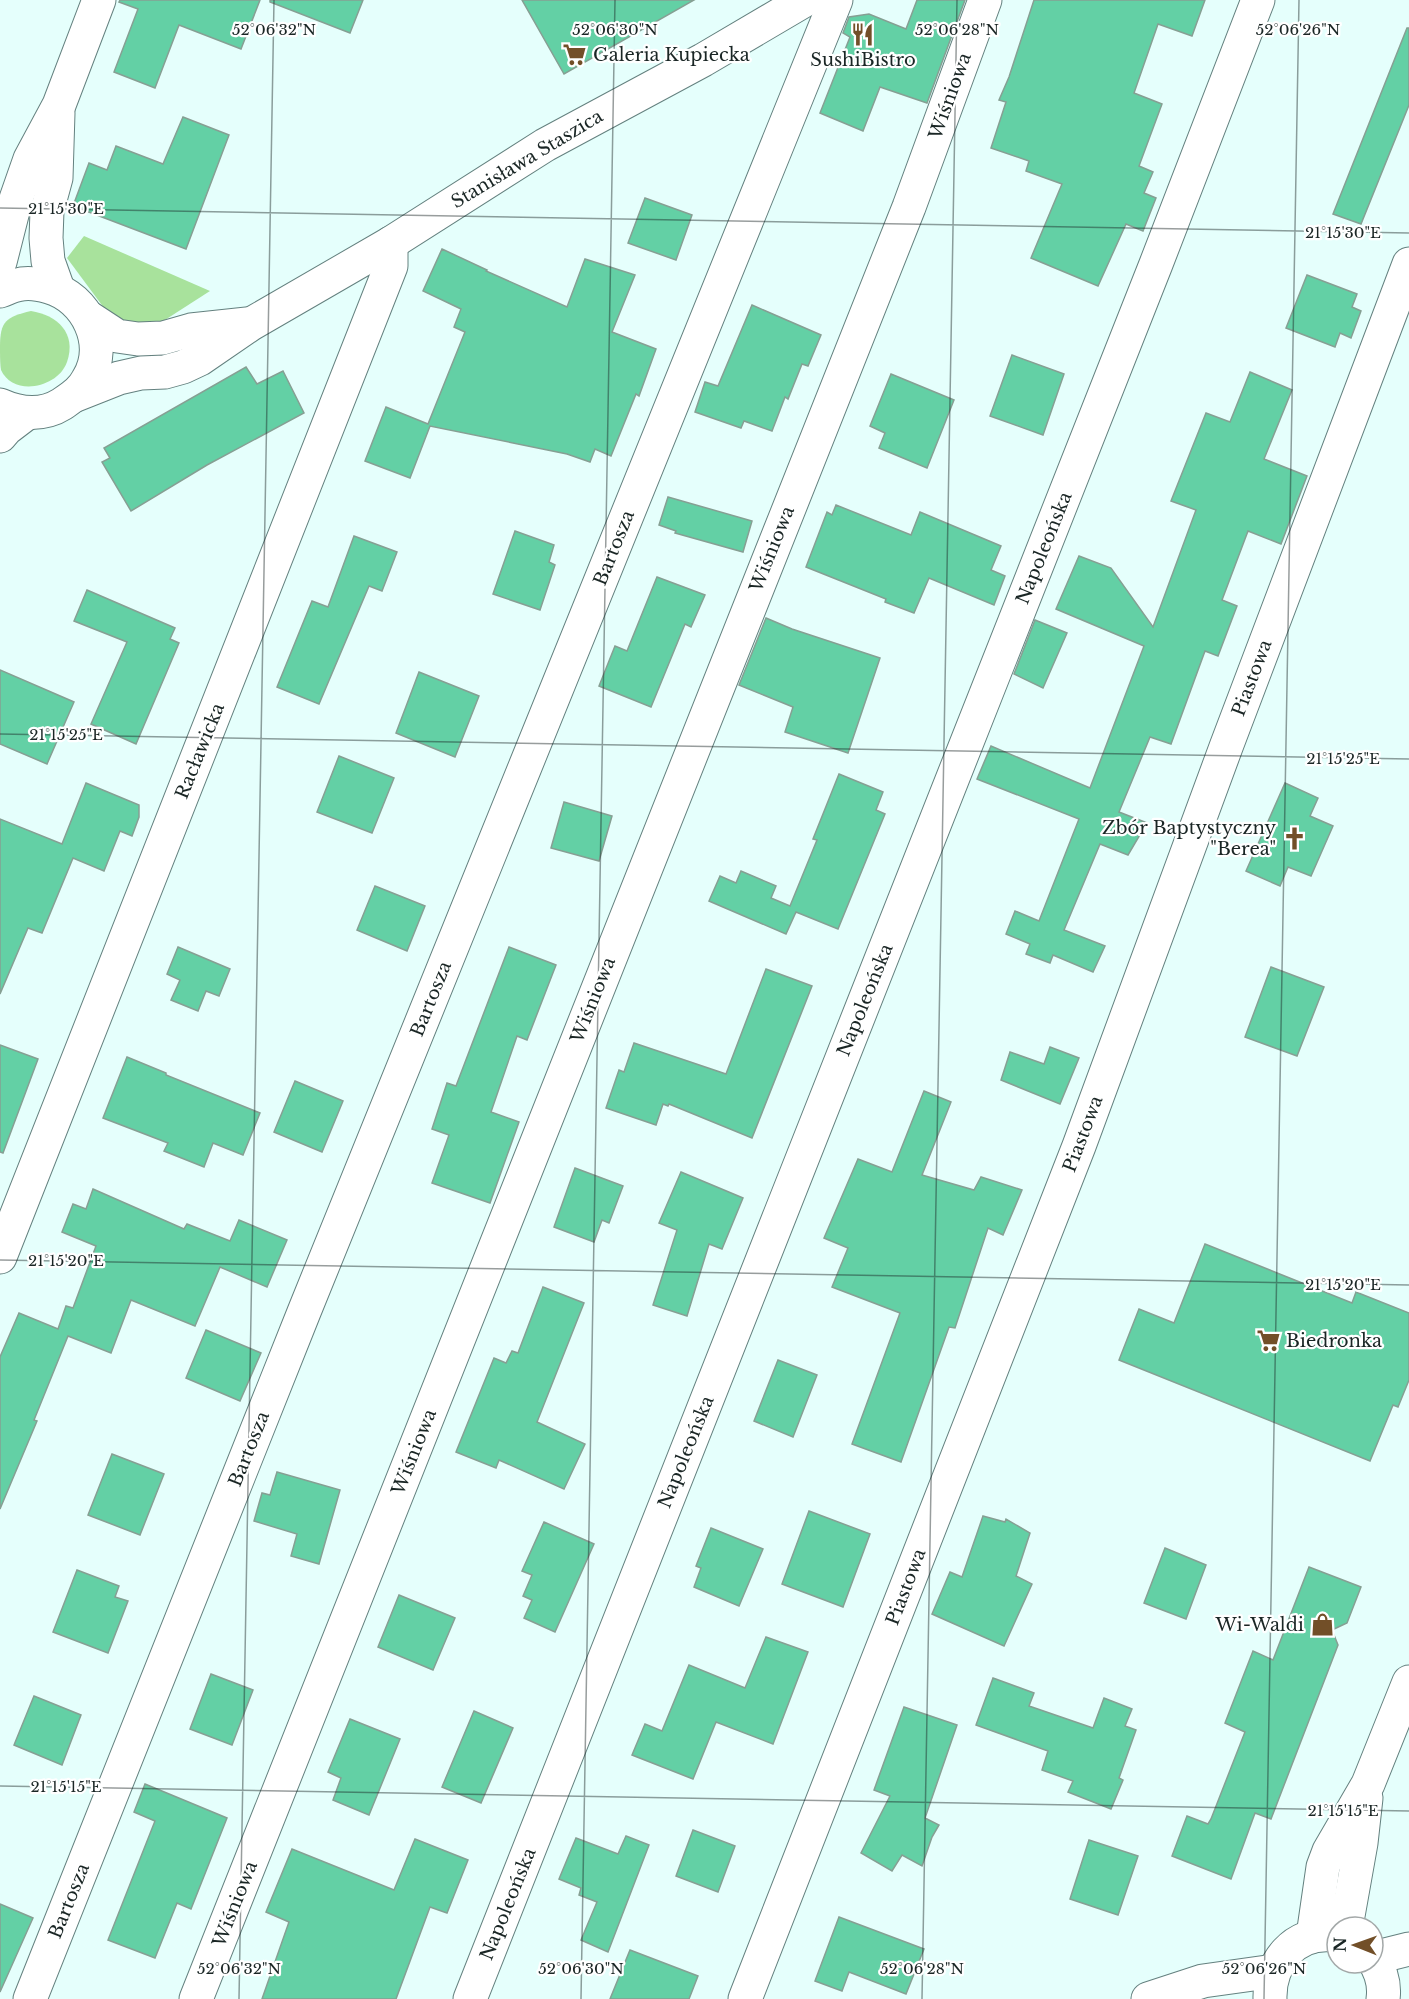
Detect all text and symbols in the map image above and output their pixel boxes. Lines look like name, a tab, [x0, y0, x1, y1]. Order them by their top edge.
text: 52°06'32"N	[232, 20, 316, 39]
text: 52°06'30"N	[572, 20, 658, 39]
text: 52°06'28"N	[915, 20, 999, 39]
text: 52°06'26"N	[1256, 20, 1340, 39]
restaurant icon: SushiBistro	[850, 21, 876, 47]
supermarket icon: Galeria Kupiecka	[562, 42, 588, 68]
place label: Galeria Kupiecka	[593, 44, 750, 66]
place label: SushiBistro	[810, 49, 916, 71]
street label: Wiśniowa	[924, 50, 976, 143]
street label: Stanisława Staszica	[447, 105, 607, 213]
text: 21°15'30"E	[28, 199, 104, 218]
text: 21°15'30"E	[1305, 223, 1381, 242]
street label: Napoleońska	[1011, 489, 1077, 607]
street label: Wiśniowa	[744, 503, 799, 596]
street label: Bartosza	[589, 507, 639, 589]
street label: Piastowa	[1227, 637, 1277, 719]
street label: Racławicka	[171, 700, 229, 802]
text: 21°15'25"E	[29, 725, 103, 744]
text: 21°15'25"E	[1306, 749, 1380, 768]
place label: Zbór Baptystyczny "Berea"	[1102, 817, 1276, 860]
church icon: Zbór Baptystyczny "Berea"	[1281, 825, 1307, 851]
street label: Napoleońska	[832, 941, 898, 1059]
street label: Wiśniowa	[565, 954, 620, 1047]
street label: Bartosza	[406, 958, 456, 1040]
street label: Piastowa	[1058, 1093, 1108, 1175]
text: 21°15'20"E	[28, 1251, 104, 1270]
text: 21°15'20"E	[1305, 1275, 1381, 1294]
supermarket icon: Biedronka	[1255, 1328, 1281, 1354]
place label: Biedronka	[1286, 1330, 1382, 1352]
street label: Napoleońska	[653, 1393, 719, 1511]
street label: Wiśniowa	[386, 1406, 441, 1499]
street label: Bartosza	[224, 1408, 274, 1490]
street label: Piastowa	[881, 1546, 931, 1628]
shop icon: Wi-Waldi	[1309, 1612, 1335, 1638]
place label: Wi-Waldi	[1215, 1614, 1304, 1636]
text: 21°15'15"E	[30, 1777, 102, 1796]
text: 21°15'15"E	[1307, 1801, 1379, 1820]
street label: Napoleońska	[475, 1845, 541, 1963]
street label: Wiśniowa	[207, 1858, 262, 1951]
street label: Bartosza	[44, 1860, 94, 1942]
north arrow	[1325, 1915, 1385, 1975]
text: N	[1330, 1937, 1350, 1952]
text: 52°06'32"N	[197, 1959, 281, 1978]
text: 52°06'30"N	[538, 1959, 624, 1978]
text: 52°06'28"N	[880, 1959, 964, 1978]
text: 52°06'26"N	[1222, 1959, 1306, 1978]

